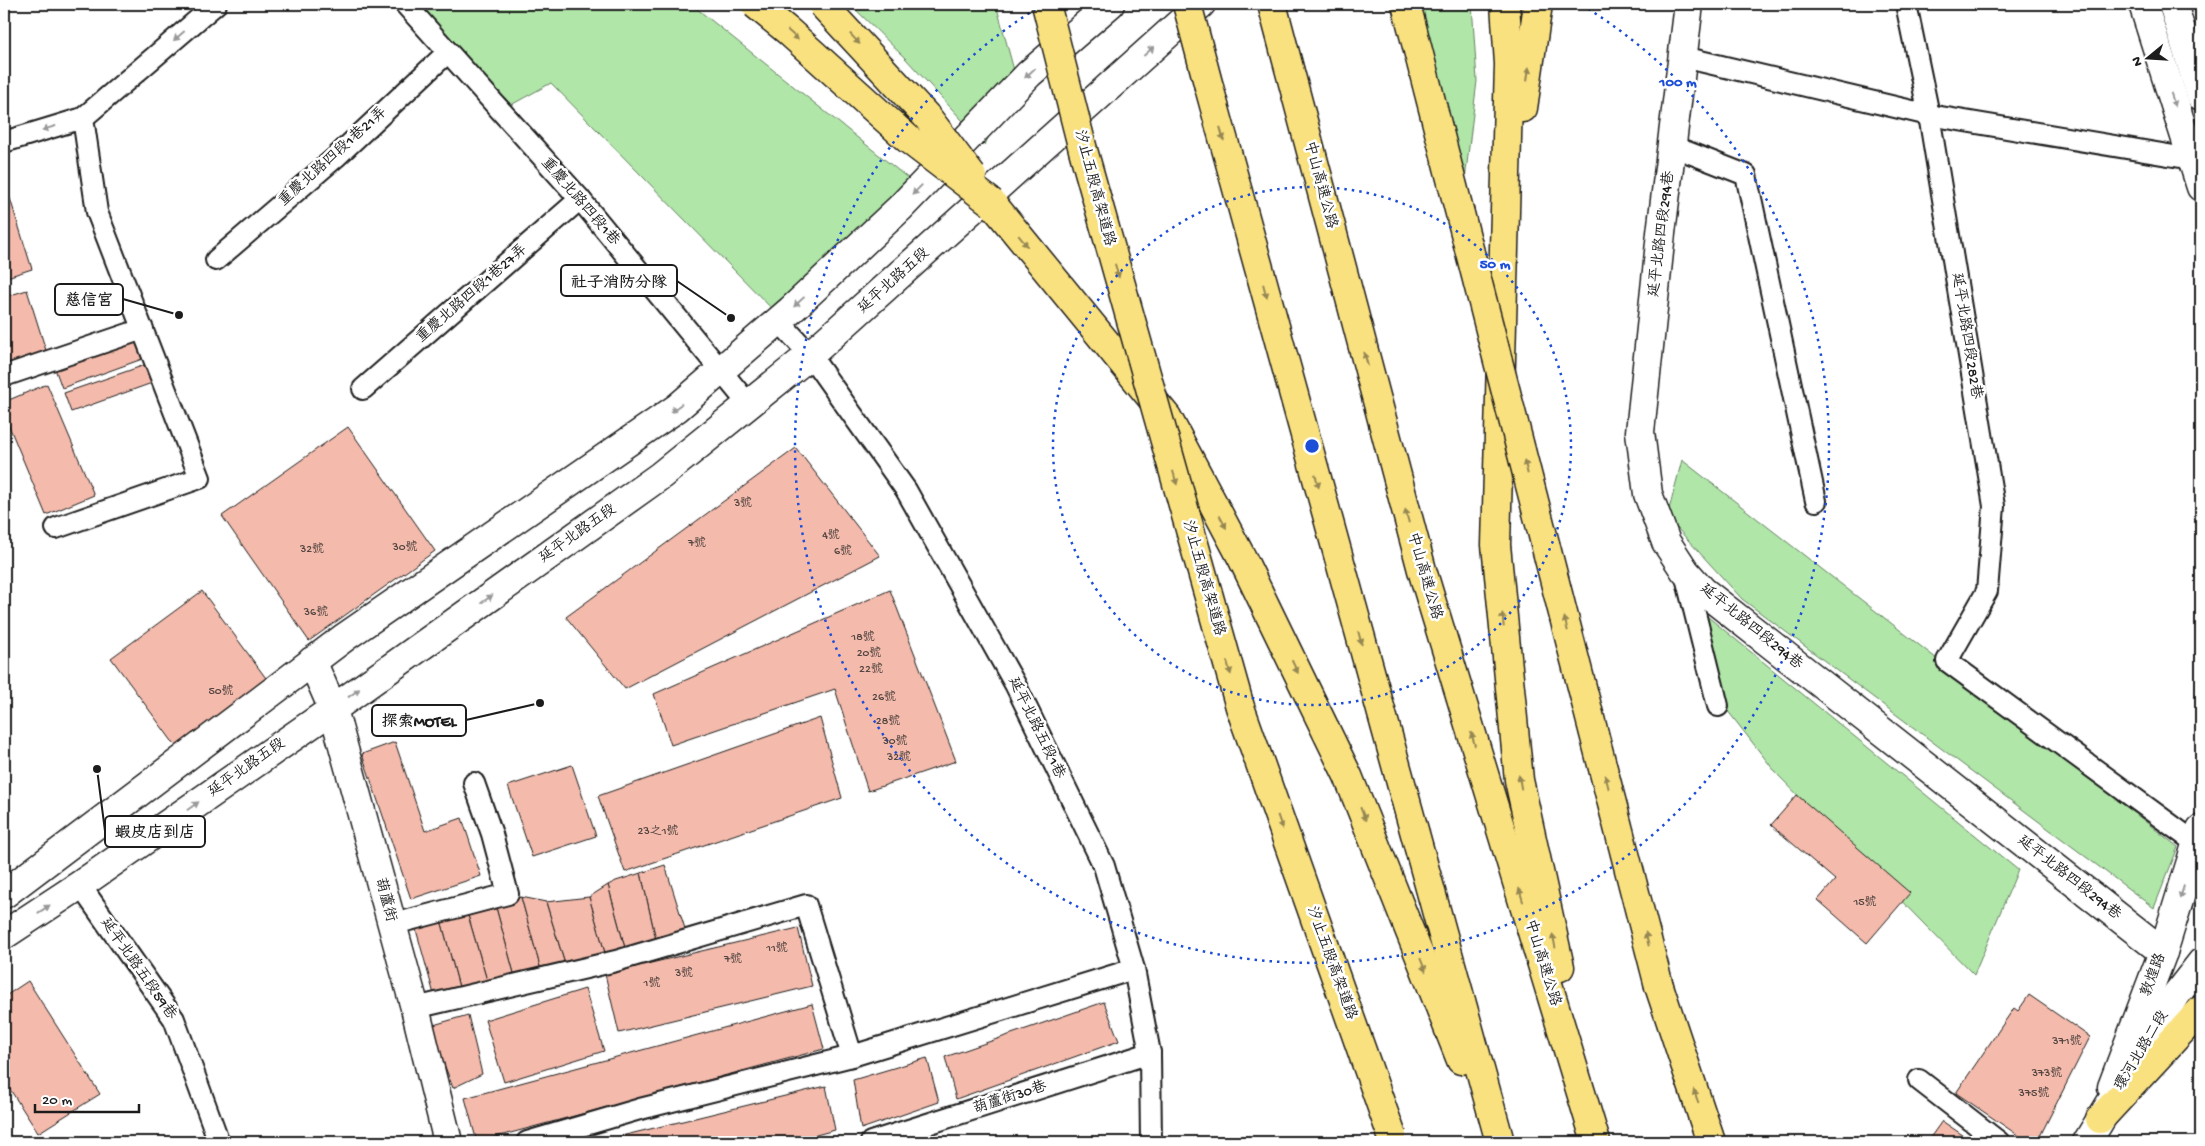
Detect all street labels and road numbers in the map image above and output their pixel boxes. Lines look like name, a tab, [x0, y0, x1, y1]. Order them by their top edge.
street label: 重慶北路四段1巷21弄	[275, 104, 391, 210]
street label: 汐止五股高架道路	[1070, 128, 1118, 248]
street label: 中山高速公路	[1300, 139, 1341, 231]
street label: 重慶北路四段1巷	[537, 154, 623, 250]
street label: 延平北路四段294巷	[1645, 170, 1679, 298]
street label: 重慶北路四段1巷27弄	[413, 241, 531, 347]
street label: 延平北路五段	[855, 244, 933, 318]
street label: 延平北路四段282巷	[1947, 271, 1985, 401]
street label: 延平北路五段	[536, 501, 620, 567]
street label: 汐止五股高架道路	[1178, 518, 1228, 638]
street label: 中山高速公路	[1403, 530, 1446, 622]
street label: 延平北路四段294巷	[1696, 580, 1806, 674]
street label: 延平北路五段1巷	[1004, 674, 1068, 782]
street label: 延平北路五段	[205, 735, 289, 801]
street label: 延平北路四段294巷	[2013, 832, 2125, 924]
street label: 葫蘆街	[370, 876, 400, 924]
street label: 汐止五股高架道路	[1302, 904, 1360, 1022]
street label: 延平北路五段59巷	[96, 915, 180, 1023]
street label: 中山高速公路	[1520, 917, 1565, 1009]
street label: 敦煌路	[2137, 950, 2170, 999]
street label: 環河北路二段	[2111, 1008, 2173, 1094]
street label: 葫蘆街30巷	[971, 1078, 1049, 1118]

